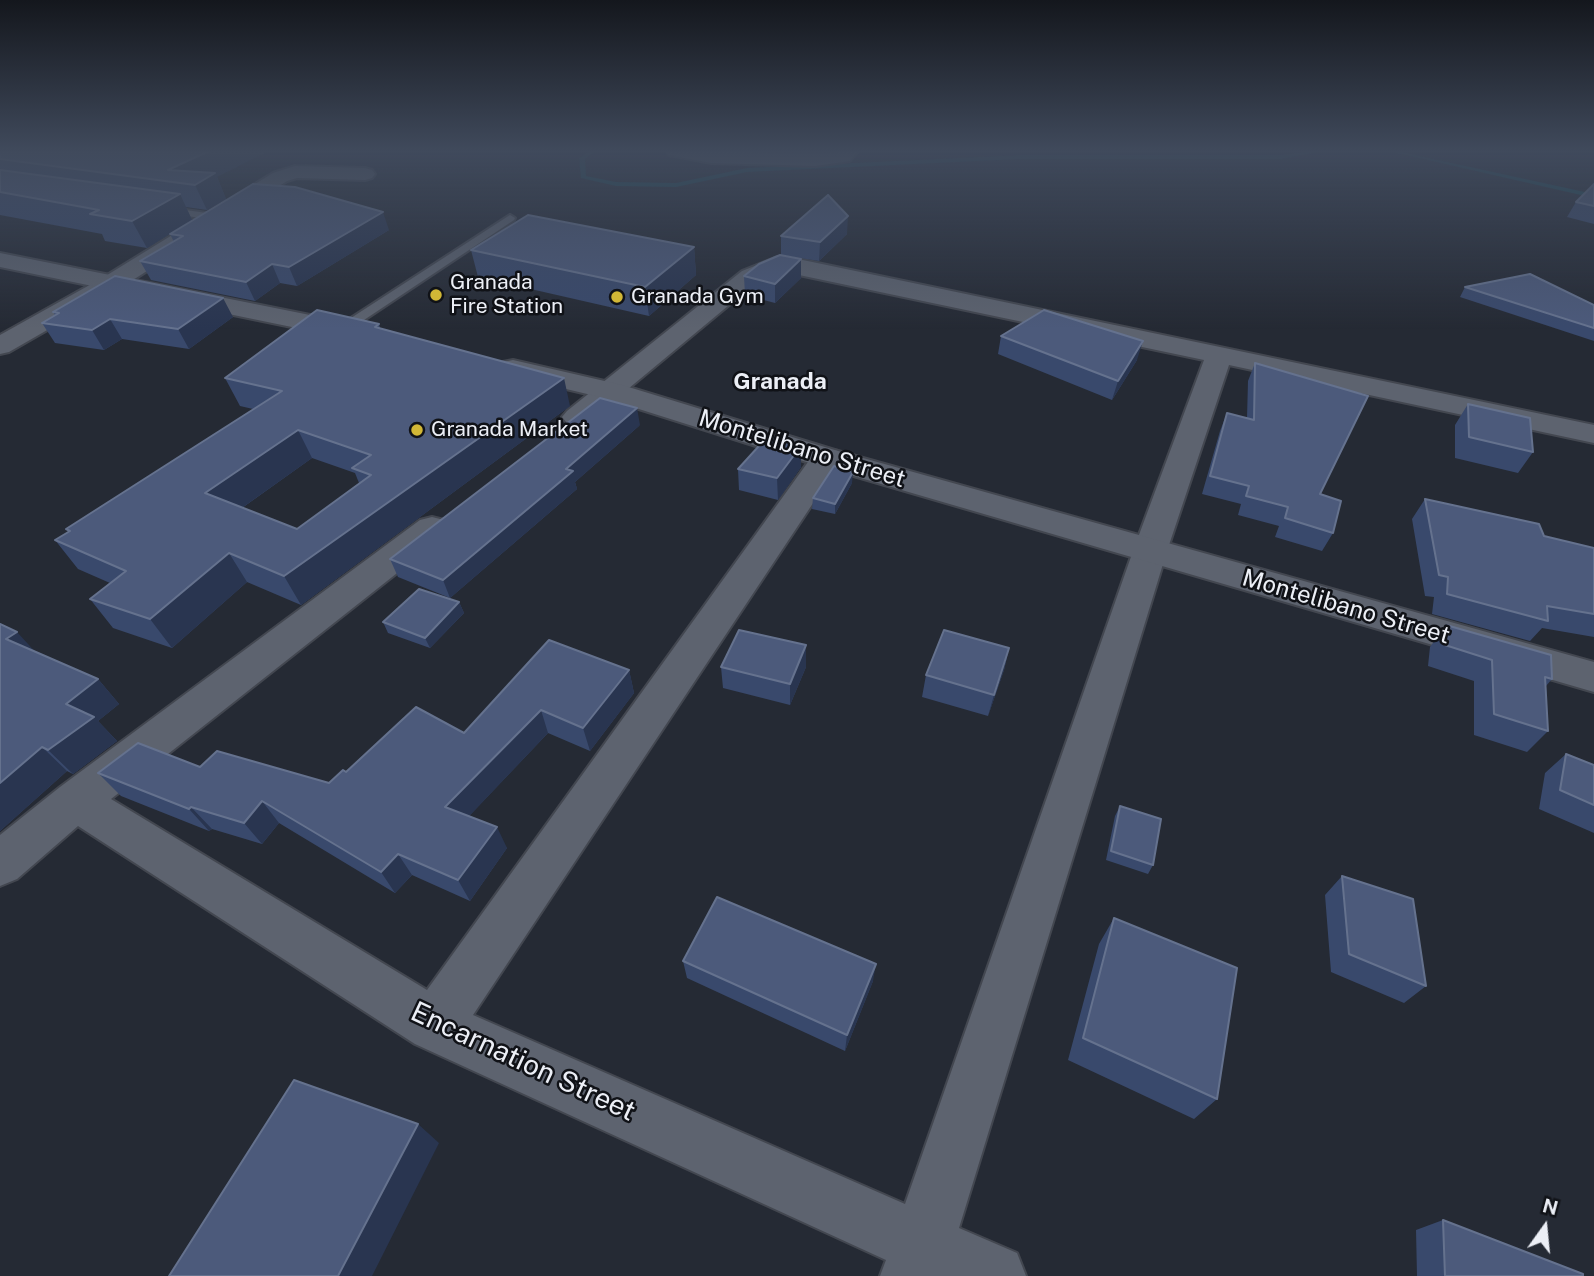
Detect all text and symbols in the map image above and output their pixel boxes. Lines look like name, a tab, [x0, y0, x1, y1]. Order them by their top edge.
place label: Granada Fire Station	[450, 270, 563, 320]
place label: Granada Gym	[631, 284, 764, 310]
marker: Granada Fire Station	[428, 287, 444, 303]
marker: Granada Gym	[609, 289, 625, 305]
district label: Granada	[733, 368, 827, 396]
street label: Montelibano Street	[695, 404, 909, 494]
place label: Granada Market	[431, 417, 588, 443]
marker: Granada Market	[409, 422, 425, 438]
street label: Montelibano Street	[1239, 564, 1453, 650]
street label: Encarnation Street	[405, 995, 641, 1129]
north arrow	[1510, 1192, 1580, 1262]
text: N	[1540, 1194, 1560, 1219]

